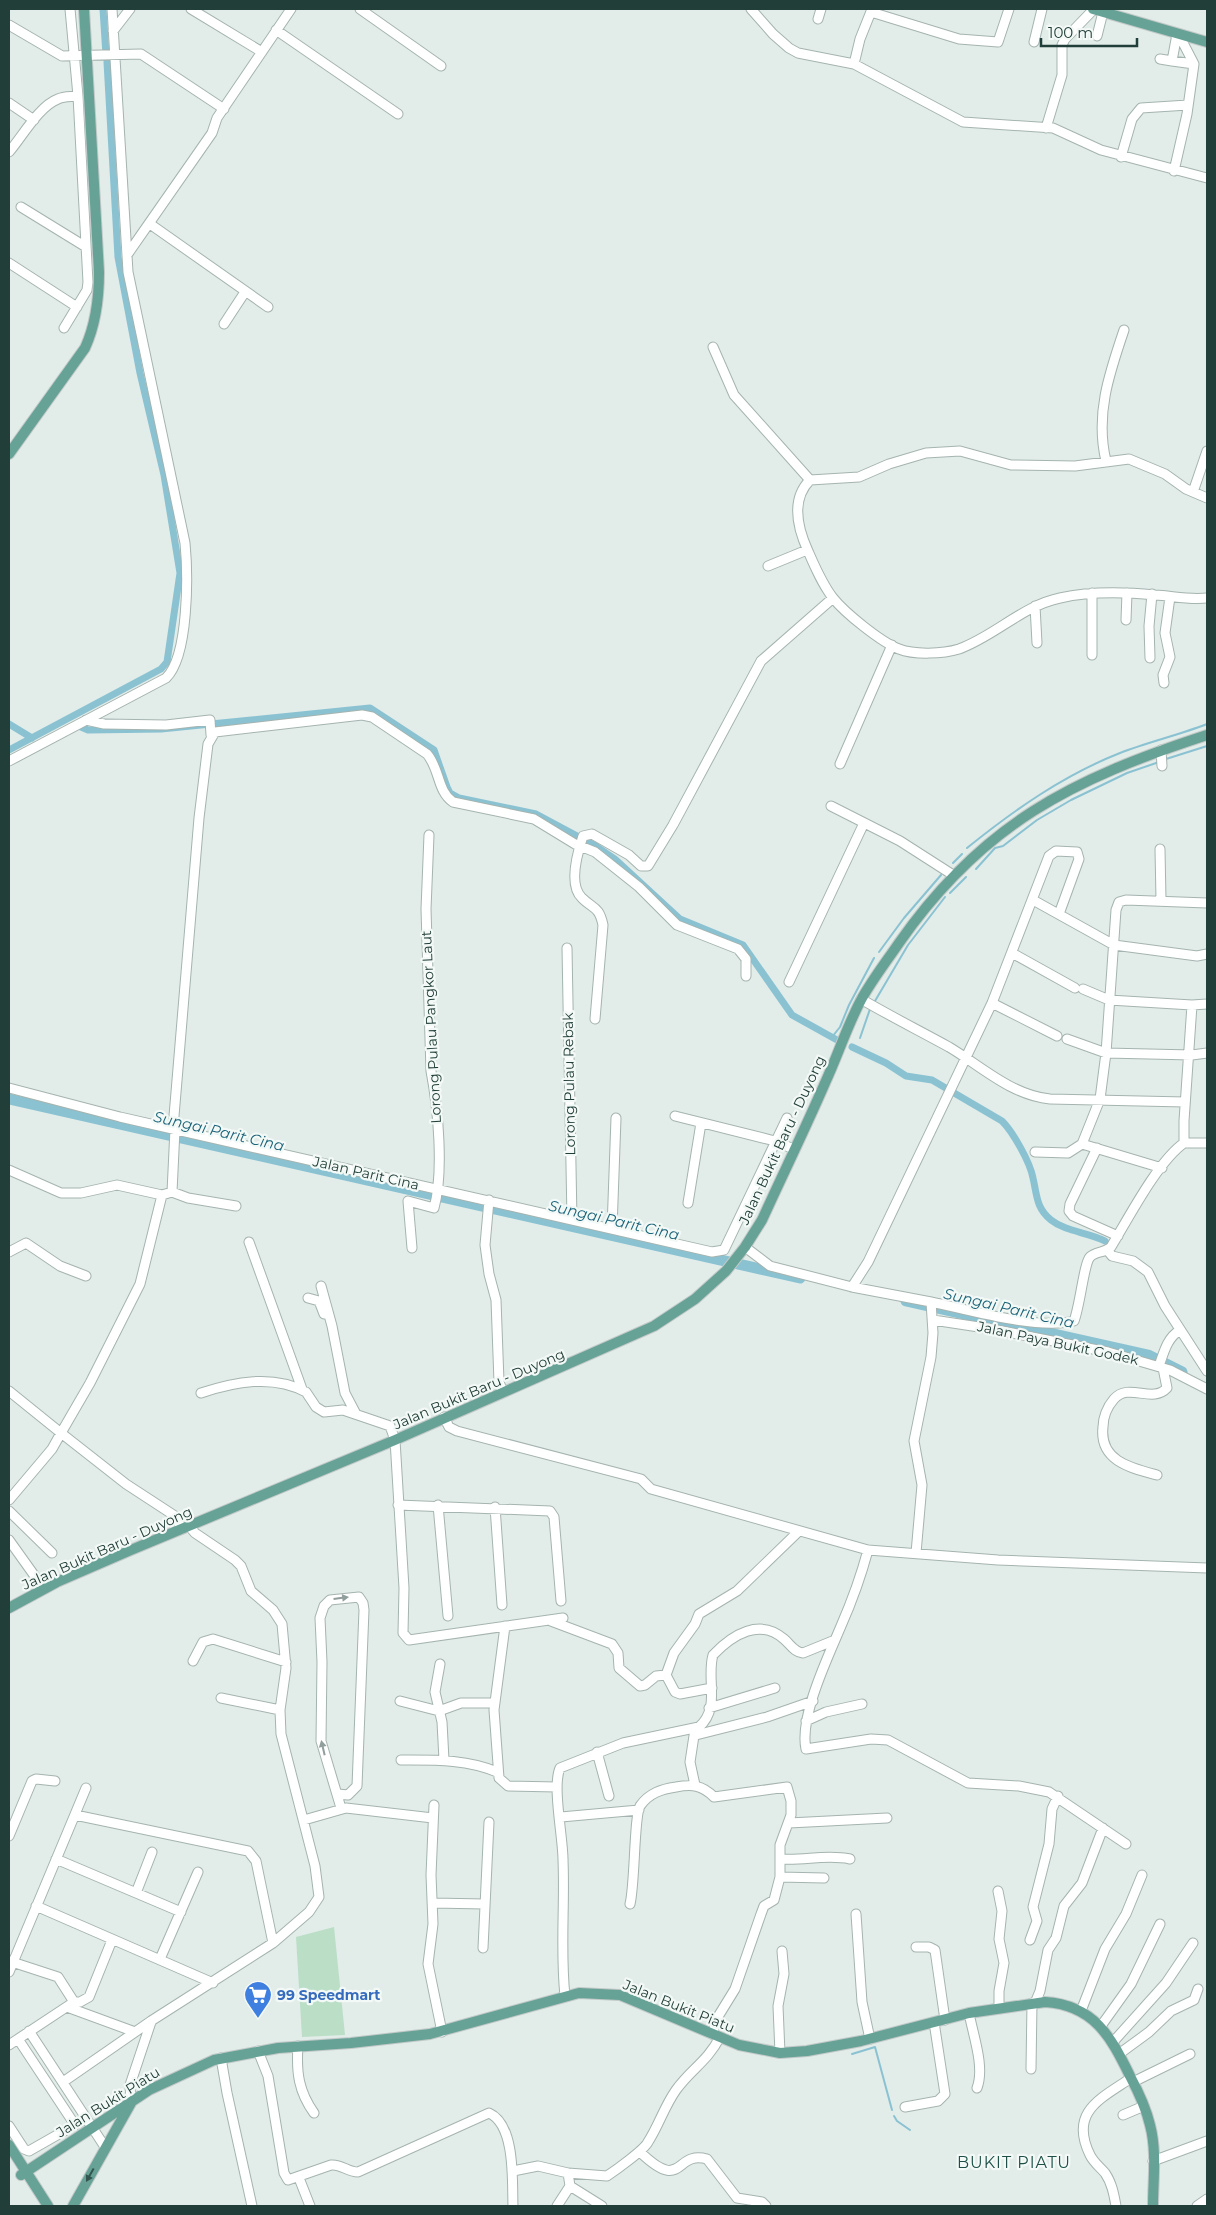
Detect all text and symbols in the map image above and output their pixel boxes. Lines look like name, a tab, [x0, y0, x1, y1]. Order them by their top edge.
scale bar	[1041, 15, 1137, 47]
text: 100 m	[1048, 23, 1093, 42]
street label: Lorong Pulau Pangkor Laut	[417, 930, 445, 1124]
street label: Lorong Pulau Rebak	[559, 1012, 579, 1156]
street label: Jalan Bukit Baru - Duyong	[734, 1053, 829, 1228]
water label: Sungai Parit Cina	[152, 1107, 286, 1155]
street label: Jalan Parit Cina	[310, 1152, 421, 1194]
water label: Sungai Parit Cina	[547, 1196, 681, 1244]
water label: Sungai Parit Cina	[942, 1284, 1076, 1332]
street label: Jalan Paya Bukit Godek	[975, 1317, 1141, 1369]
street label: Jalan Bukit Baru - Duyong	[390, 1345, 567, 1434]
street label: Jalan Bukit Baru - Duyong	[18, 1502, 195, 1594]
one-way arrow	[333, 1594, 349, 1602]
one-way arrow	[319, 1740, 327, 1755]
street label: Jalan Bukit Piatu	[620, 1975, 738, 2037]
supermarket icon: 99 Speedmart	[243, 1980, 273, 2019]
place label: 99 Speedmart	[277, 1986, 380, 2004]
street label: Jalan Bukit Piatu	[52, 2063, 163, 2142]
district label: BUKIT PIATU	[957, 2153, 1071, 2172]
one-way arrow	[85, 2169, 94, 2182]

